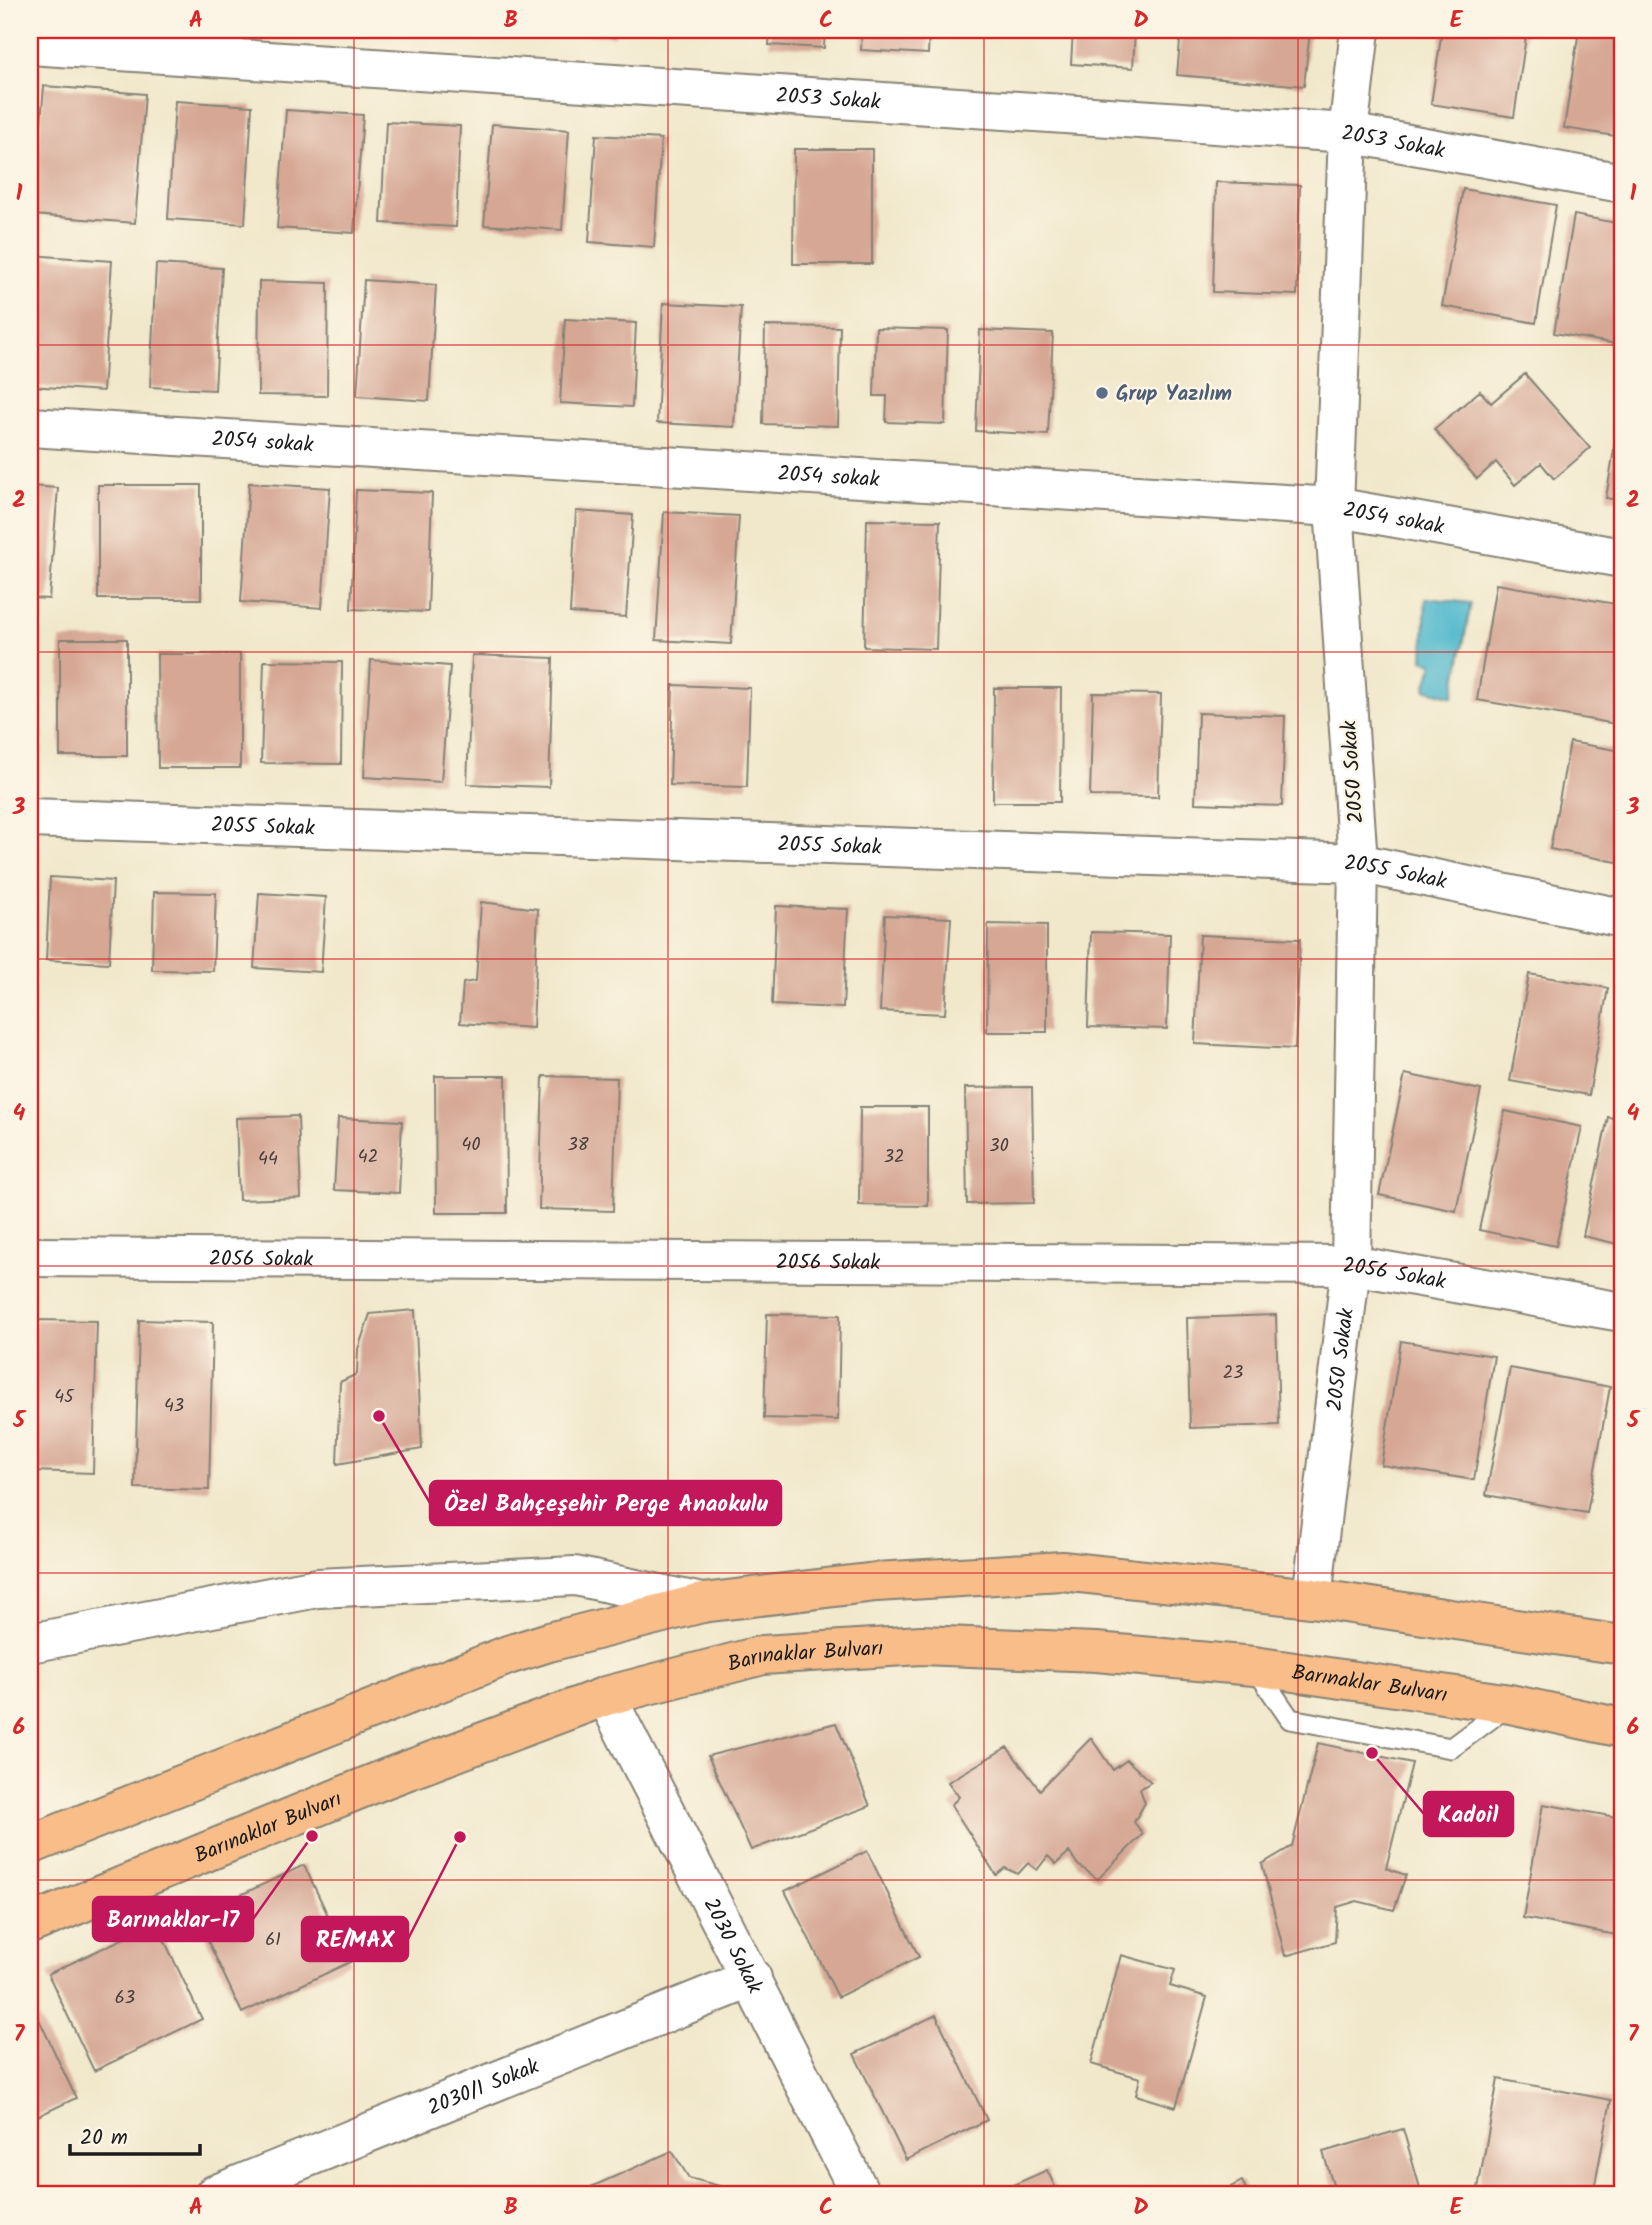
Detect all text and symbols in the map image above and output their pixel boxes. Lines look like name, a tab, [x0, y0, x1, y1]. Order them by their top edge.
text: A	[189, 3, 203, 39]
text: B	[504, 3, 518, 39]
text: C	[819, 3, 833, 39]
text: D	[1133, 3, 1149, 39]
text: E	[1450, 3, 1464, 39]
street label: 2053 Sokak	[775, 80, 882, 120]
street label: 2053 Sokak	[1341, 118, 1448, 168]
text: 1	[16, 176, 23, 212]
text: 1	[1630, 176, 1637, 212]
place label: Grup Yazılım	[1116, 378, 1232, 411]
marker: Grup Yazılım	[1094, 385, 1110, 401]
street label: 2054 sokak	[211, 423, 315, 462]
street label: 2054 sokak	[776, 458, 880, 497]
text: 2	[12, 483, 26, 519]
text: 2	[1626, 483, 1640, 519]
street label: 2054 sokak	[1340, 494, 1447, 544]
street label: 2050 Sokak	[1333, 719, 1374, 824]
text: 3	[12, 790, 26, 826]
text: 3	[1626, 790, 1640, 826]
street label: 2055 Sokak	[210, 809, 315, 846]
street label: 2055 Sokak	[777, 828, 882, 865]
street label: 2055 Sokak	[1344, 848, 1450, 899]
text: 4	[13, 1096, 26, 1132]
text: 4	[1627, 1096, 1640, 1132]
house number: 40	[462, 1131, 480, 1160]
house number: 38	[567, 1131, 589, 1160]
house number: 30	[989, 1132, 1009, 1161]
house number: 42	[358, 1143, 378, 1172]
house number: 32	[884, 1143, 904, 1172]
house number: 44	[258, 1145, 278, 1174]
street label: 2056 Sokak	[209, 1243, 313, 1277]
street label: 2056 Sokak	[776, 1247, 880, 1280]
street label: 2056 Sokak	[1343, 1250, 1448, 1299]
street label: 2050 Sokak	[1319, 1307, 1364, 1413]
house number: 23	[1223, 1359, 1243, 1388]
house number: 45	[54, 1383, 75, 1412]
house number: 43	[164, 1392, 184, 1421]
text: 5	[12, 1403, 27, 1439]
text: 5	[1626, 1403, 1641, 1439]
callout: Özel Bahçeşehir Perge Anaokulu	[430, 1481, 781, 1525]
text: Özel Bahçeşehir Perge Anaokulu	[444, 1487, 769, 1523]
street label: Barınaklar Bulvarı	[724, 1632, 884, 1682]
street label: Barınaklar Bulvarı	[1290, 1657, 1450, 1713]
text: 6	[13, 1710, 25, 1746]
text: 6	[1627, 1710, 1639, 1746]
street label: Barınaklar Bulvarı	[190, 1783, 347, 1873]
callout: Kadoil	[1424, 1792, 1513, 1836]
text: Kadoil	[1438, 1798, 1499, 1834]
street label: 2030 Sokak	[694, 1892, 770, 2000]
callout: Barınaklar-17	[93, 1897, 253, 1941]
text: Barınaklar-17	[107, 1903, 240, 1939]
callout: RE/MAX	[302, 1917, 408, 1961]
text: RE/MAX	[316, 1923, 396, 1959]
house number: 61	[265, 1926, 281, 1955]
house number: 63	[115, 1984, 135, 2013]
text: 7	[14, 2017, 26, 2053]
text: 7	[1628, 2017, 1640, 2053]
street label: 2030/1 Sokak	[423, 2051, 544, 2125]
scale bar	[70, 2113, 200, 2157]
text: 20 m	[80, 2122, 128, 2155]
text: A	[189, 2190, 203, 2225]
text: B	[504, 2190, 518, 2225]
text: C	[819, 2190, 833, 2225]
text: D	[1133, 2190, 1149, 2225]
text: E	[1450, 2190, 1464, 2225]

